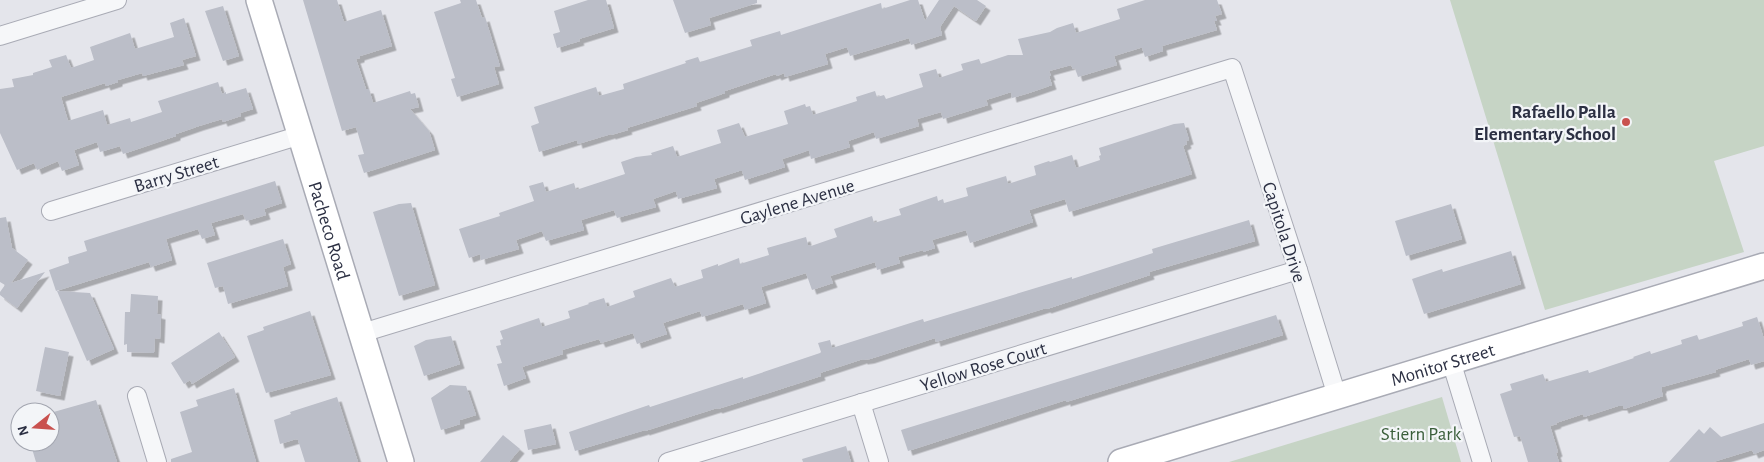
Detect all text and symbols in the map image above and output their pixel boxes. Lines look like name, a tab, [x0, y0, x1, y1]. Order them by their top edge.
place label: Rafaello Palla Elementary School	[1474, 103, 1616, 144]
marker: Rafaello Palla Elementary School	[1620, 116, 1632, 128]
street label: Barry Street	[132, 153, 221, 196]
street label: Gaylene Avenue	[738, 176, 857, 229]
street label: Pacheco Road	[304, 179, 352, 282]
street label: Capitola Drive	[1258, 180, 1309, 285]
street label: Yellow Rose Court	[918, 339, 1049, 396]
street label: Monitor Street	[1389, 341, 1497, 390]
north arrow	[10, 402, 60, 452]
text: N	[15, 424, 32, 437]
park label: Stiern Park	[1381, 425, 1461, 444]

